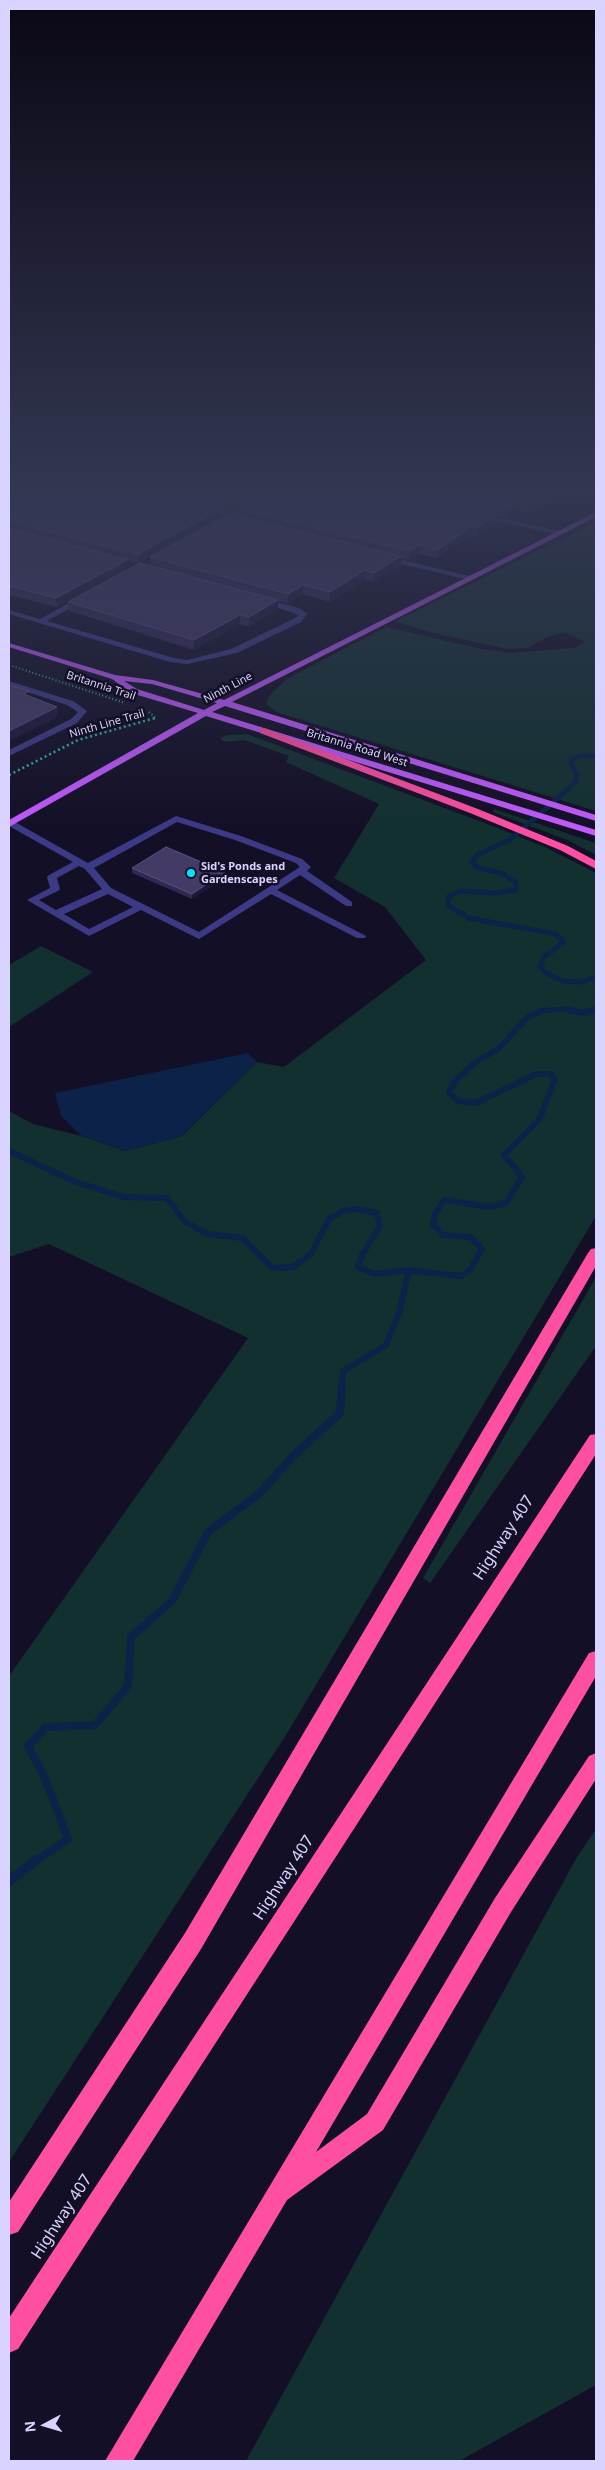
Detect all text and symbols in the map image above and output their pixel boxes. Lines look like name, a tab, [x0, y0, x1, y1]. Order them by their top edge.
street label: Britannia Trail	[65, 669, 137, 703]
street label: Ninth Line	[201, 670, 255, 706]
street label: Ninth Line Trail	[68, 707, 146, 741]
street label: Britannia Road West	[305, 726, 409, 770]
place label: Sid's Ponds and Gardenscapes	[201, 860, 285, 886]
marker: Sid's Ponds and Gardenscapes	[185, 867, 197, 879]
street label: Highway 407	[470, 1492, 538, 1584]
street label: Highway 407	[250, 1832, 318, 1924]
street label: Highway 407	[28, 2171, 96, 2263]
north arrow	[20, 2400, 70, 2450]
text: N	[20, 2420, 40, 2433]

